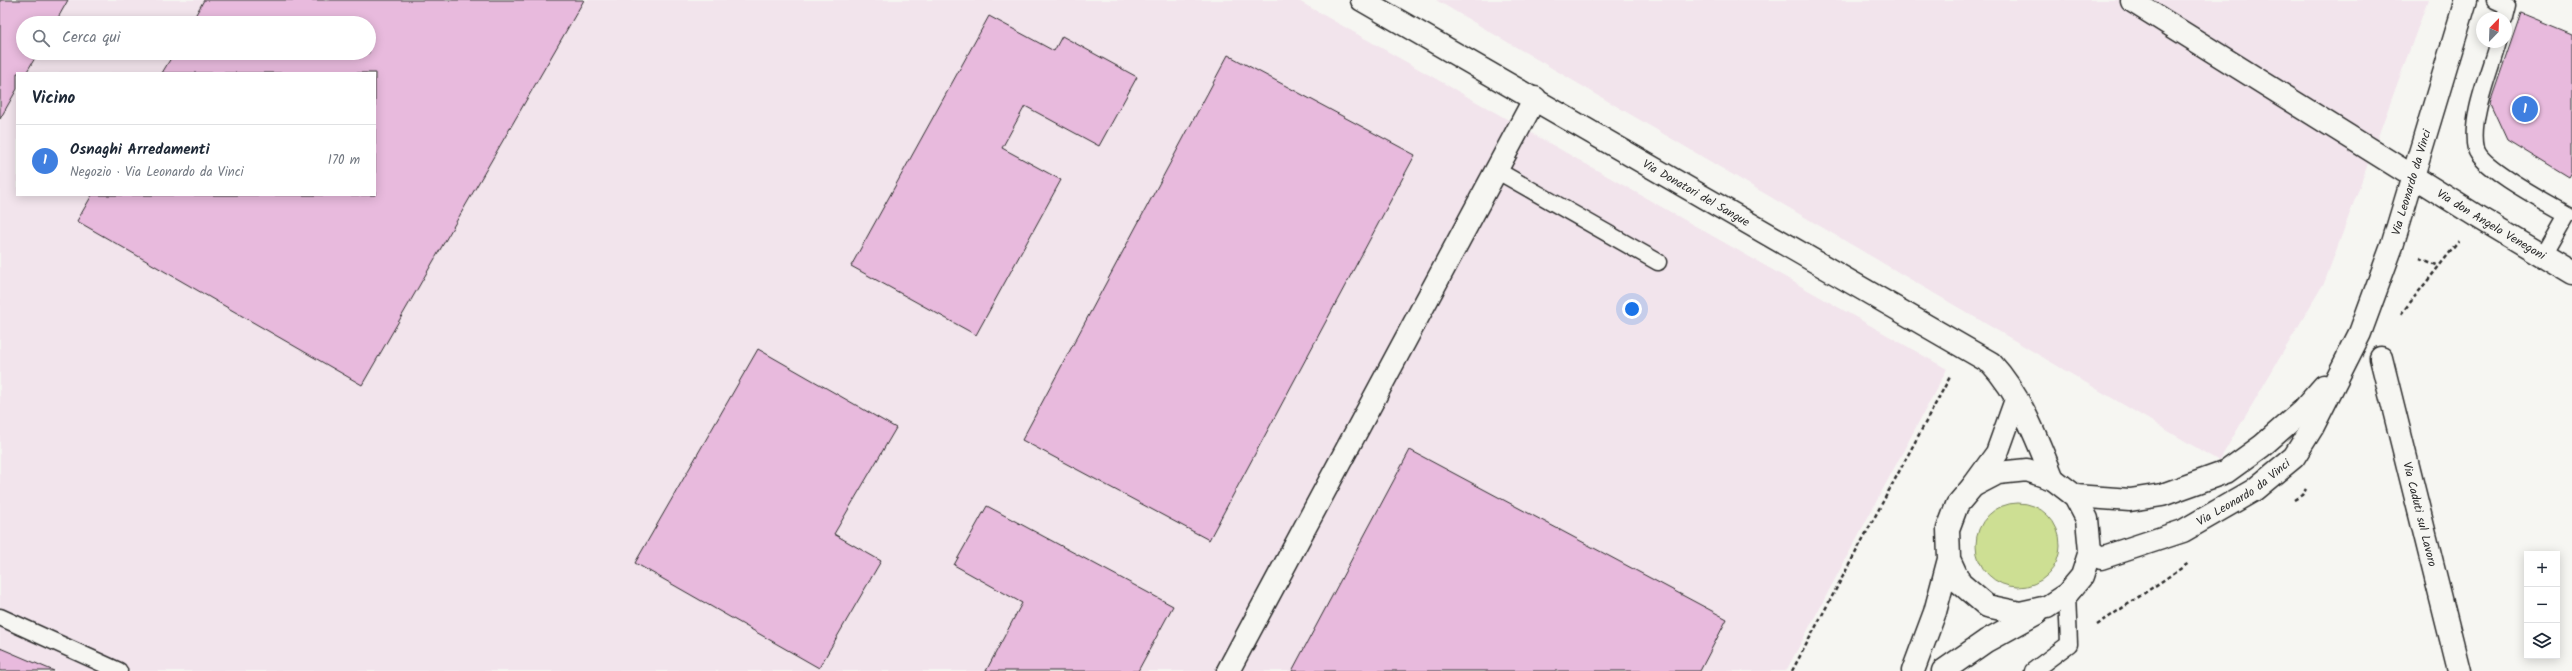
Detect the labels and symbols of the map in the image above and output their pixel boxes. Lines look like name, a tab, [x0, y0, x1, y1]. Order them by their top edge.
north arrow	[2476, 12, 2512, 48]
pin: 1	[2512, 94, 2538, 124]
street label: Via Leonardo da Vinci	[2386, 126, 2436, 238]
street label: Via Donatori del Sangue	[1639, 154, 1754, 232]
street label: Via don Angelo Venegoni	[2433, 184, 2550, 265]
your location	[1622, 299, 1642, 319]
street label: Via Leonardo da Vinci	[2193, 454, 2295, 531]
street label: Via Caduti sul Lavoro	[2398, 460, 2442, 569]

